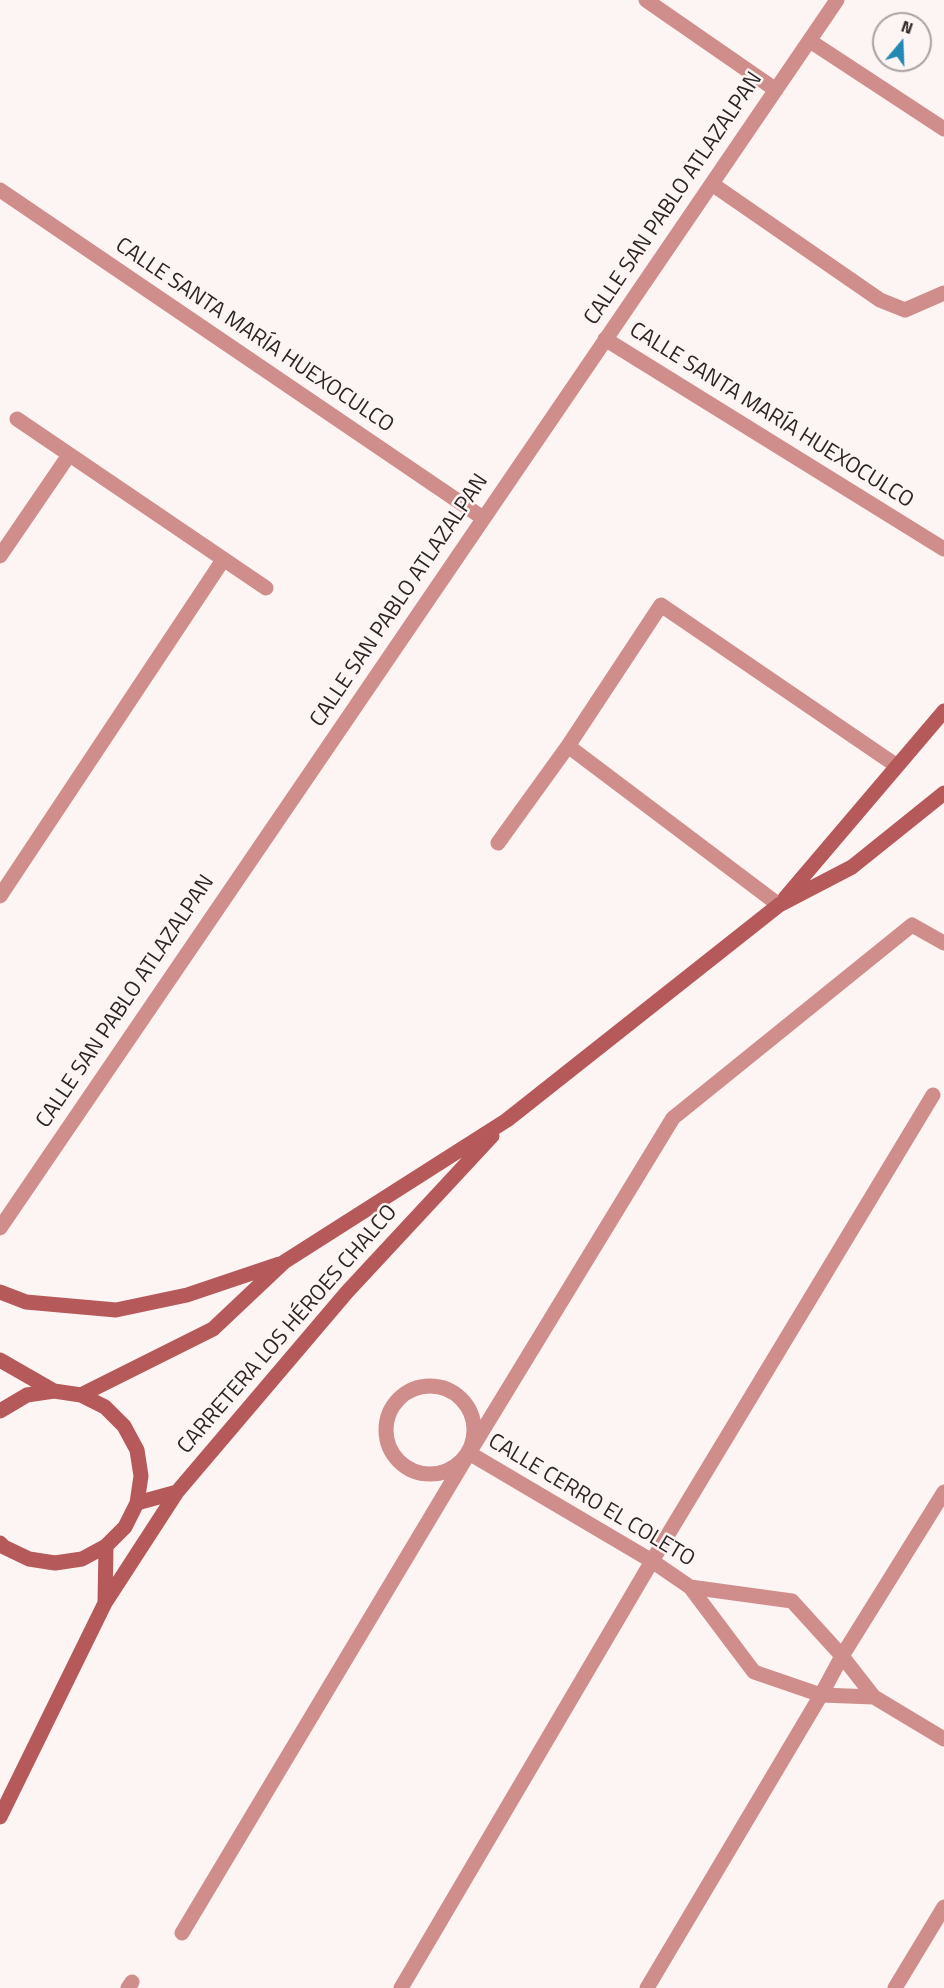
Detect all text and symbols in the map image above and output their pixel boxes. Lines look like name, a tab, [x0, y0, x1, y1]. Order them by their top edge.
north arrow	[872, 12, 932, 72]
text: N	[898, 14, 916, 40]
street label: CALLE SAN PABLO ATLAZALPAN	[579, 68, 769, 330]
street label: CALLE SANTA MARÍA HUEXOCULCO	[110, 233, 398, 439]
street label: CALLE SANTA MARÍA HUEXOCULCO	[624, 317, 918, 515]
street label: CALLE SAN PABLO ATLAZALPAN	[305, 470, 495, 732]
street label: CALLE SAN PABLO ATLAZALPAN	[31, 871, 221, 1133]
street label: CARRETERA LOS HÉROES CHALCO	[173, 1200, 403, 1460]
street label: CALLE CERRO EL COLETO	[483, 1429, 699, 1573]

